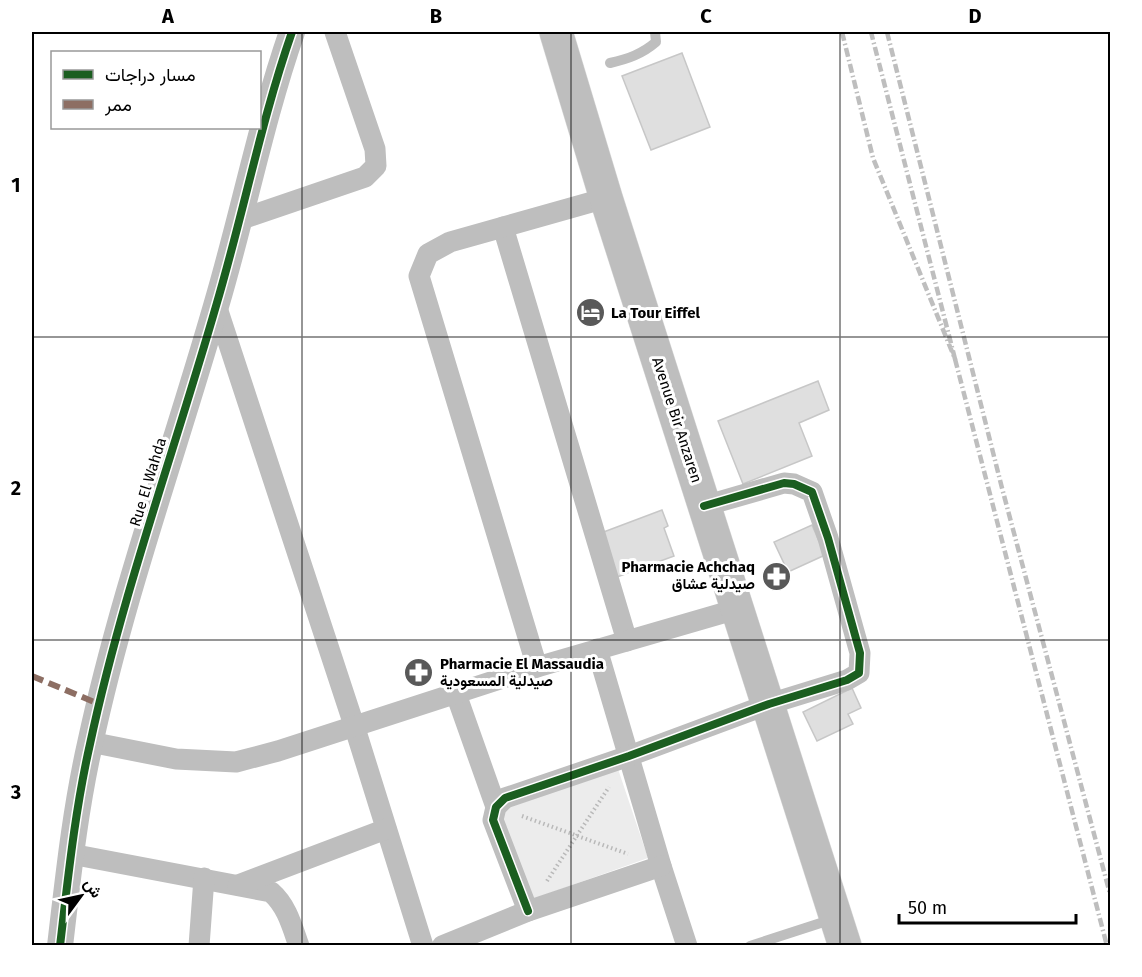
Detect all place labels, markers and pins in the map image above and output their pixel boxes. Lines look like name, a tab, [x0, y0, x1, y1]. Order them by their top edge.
hotel icon: La Tour Eiffel	[574, 297, 606, 329]
place label: La Tour Eiffel	[611, 304, 700, 322]
place label: Pharmacie Achchaq صيدلية عشاق	[622, 558, 755, 593]
pharmacy icon: Pharmacie Achchaq صيدلية عشاق	[760, 560, 792, 592]
place label: Pharmacie El Massaudia صيدلية المسعودية	[440, 655, 604, 690]
pharmacy icon: Pharmacie El Massaudia صيدلية المسعودية	[403, 657, 435, 689]

